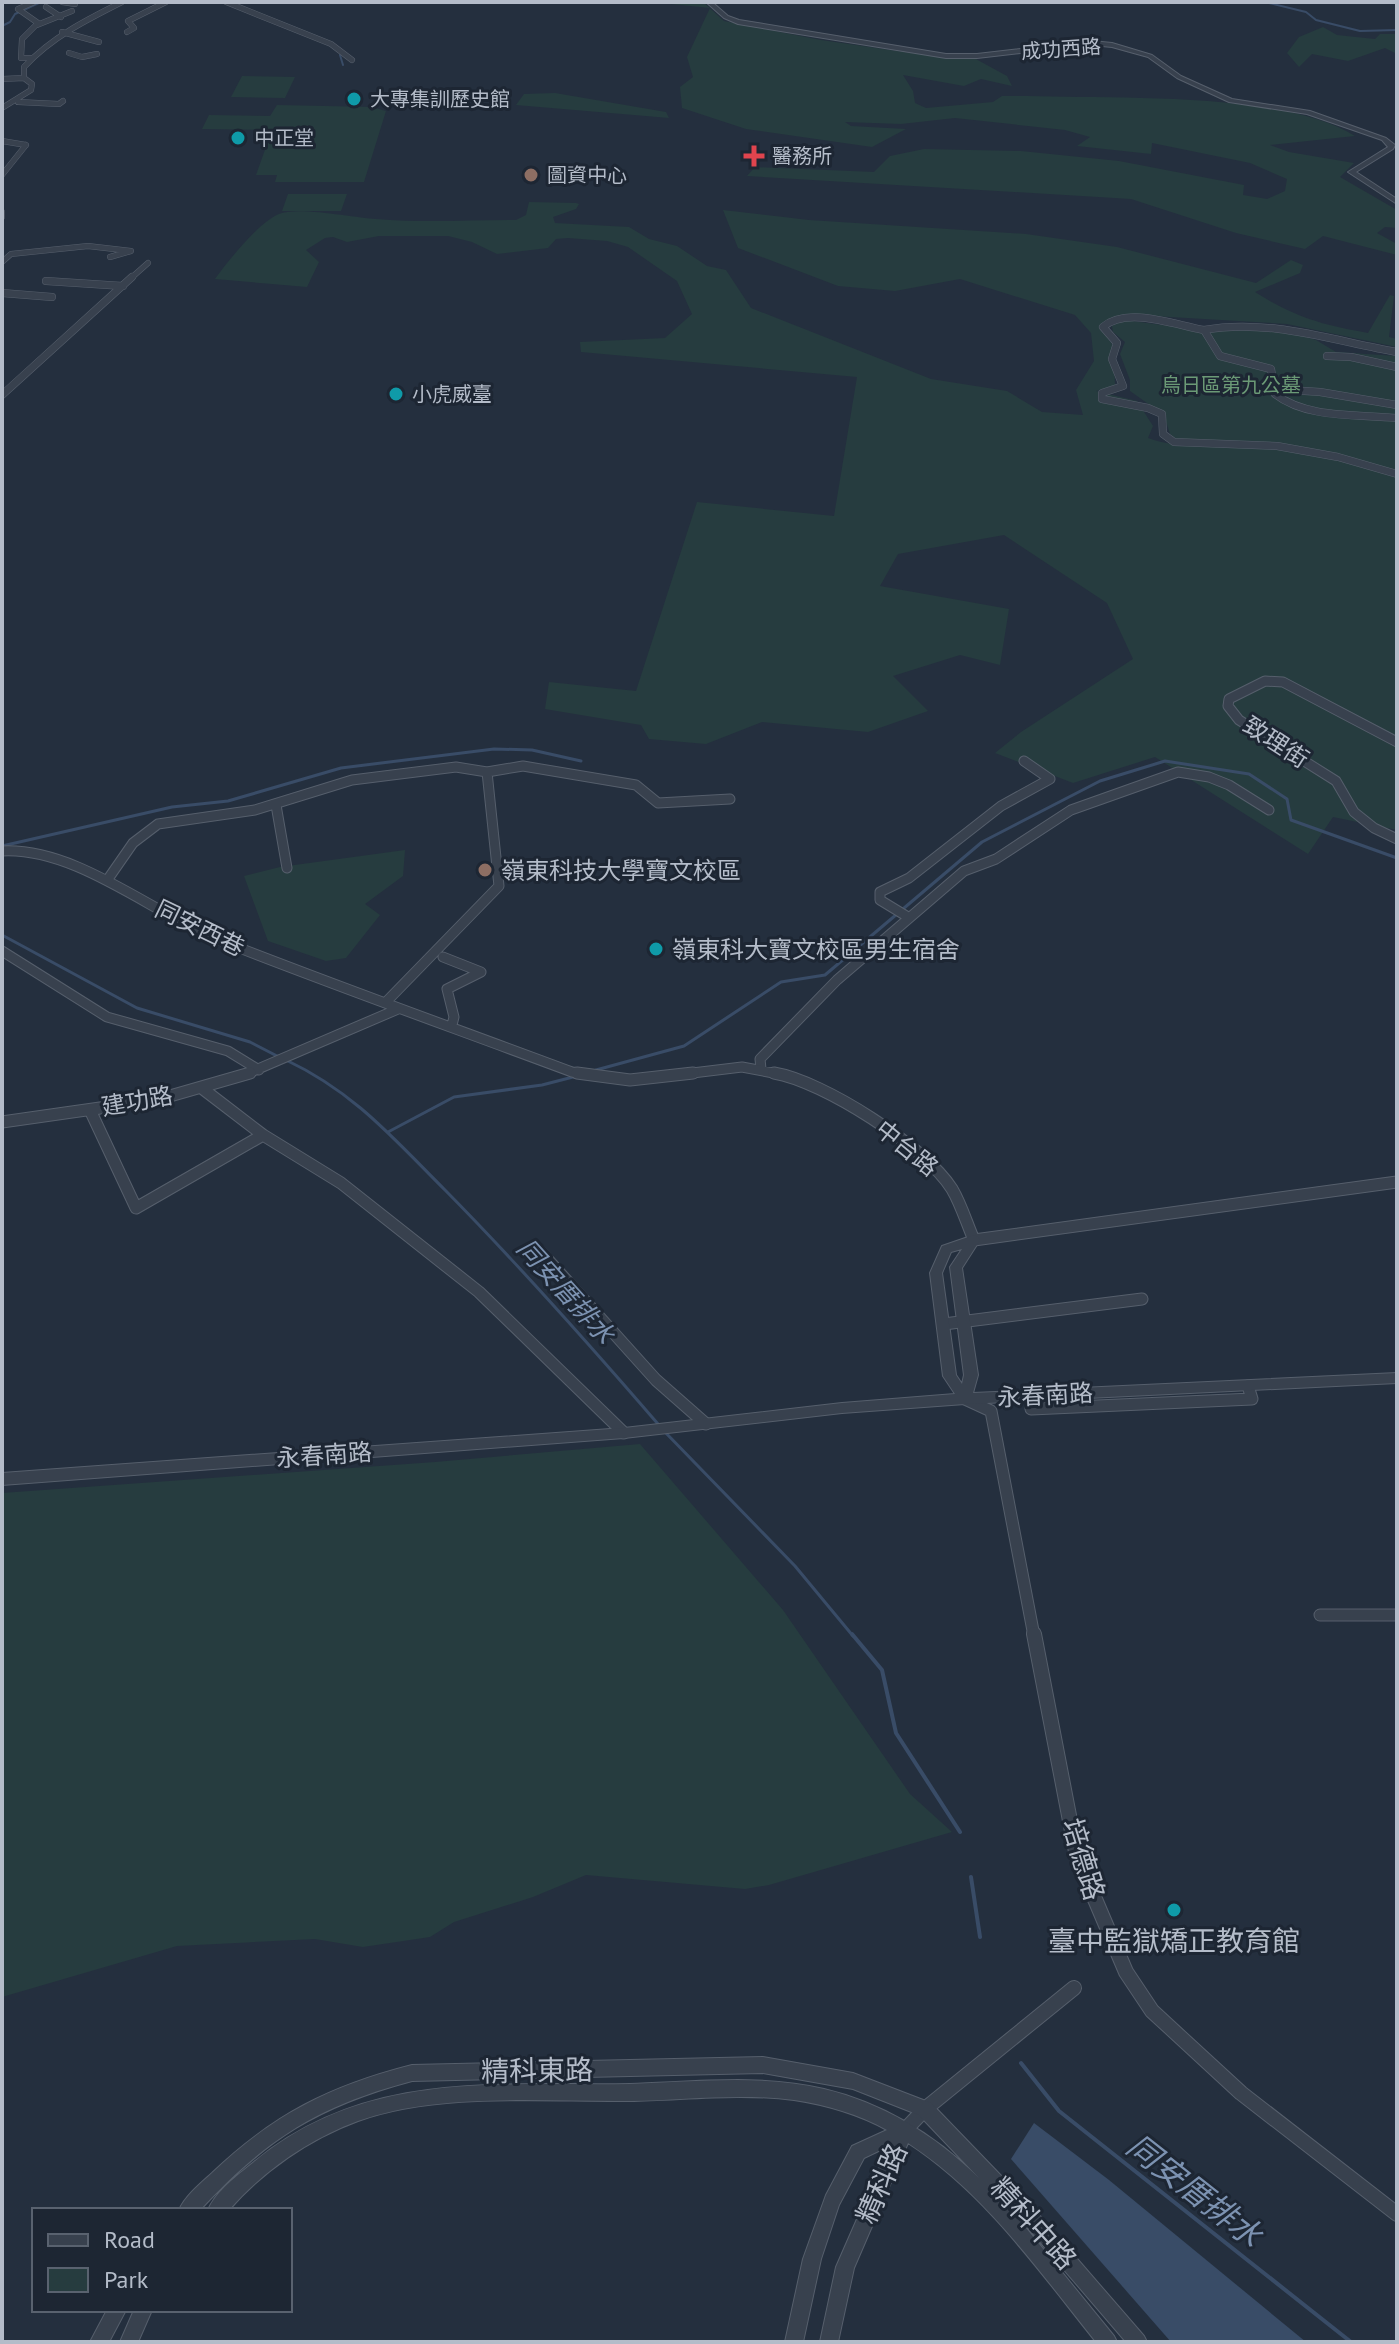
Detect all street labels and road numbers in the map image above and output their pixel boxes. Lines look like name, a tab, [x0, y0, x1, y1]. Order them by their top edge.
street label: 成功西路	[1020, 33, 1102, 65]
street label: 致理街	[1237, 709, 1315, 775]
street label: 同安西巷	[150, 893, 250, 963]
street label: 建功路	[99, 1079, 175, 1123]
street label: 中台路	[869, 1113, 945, 1183]
street label: 永春南路	[996, 1377, 1094, 1413]
street label: 永春南路	[275, 1436, 373, 1474]
street label: 培德路	[1054, 1813, 1114, 1905]
street label: 精科東路	[481, 2051, 593, 2089]
street label: 精科路	[847, 2137, 915, 2229]
street label: 精科中路	[983, 2169, 1085, 2277]

